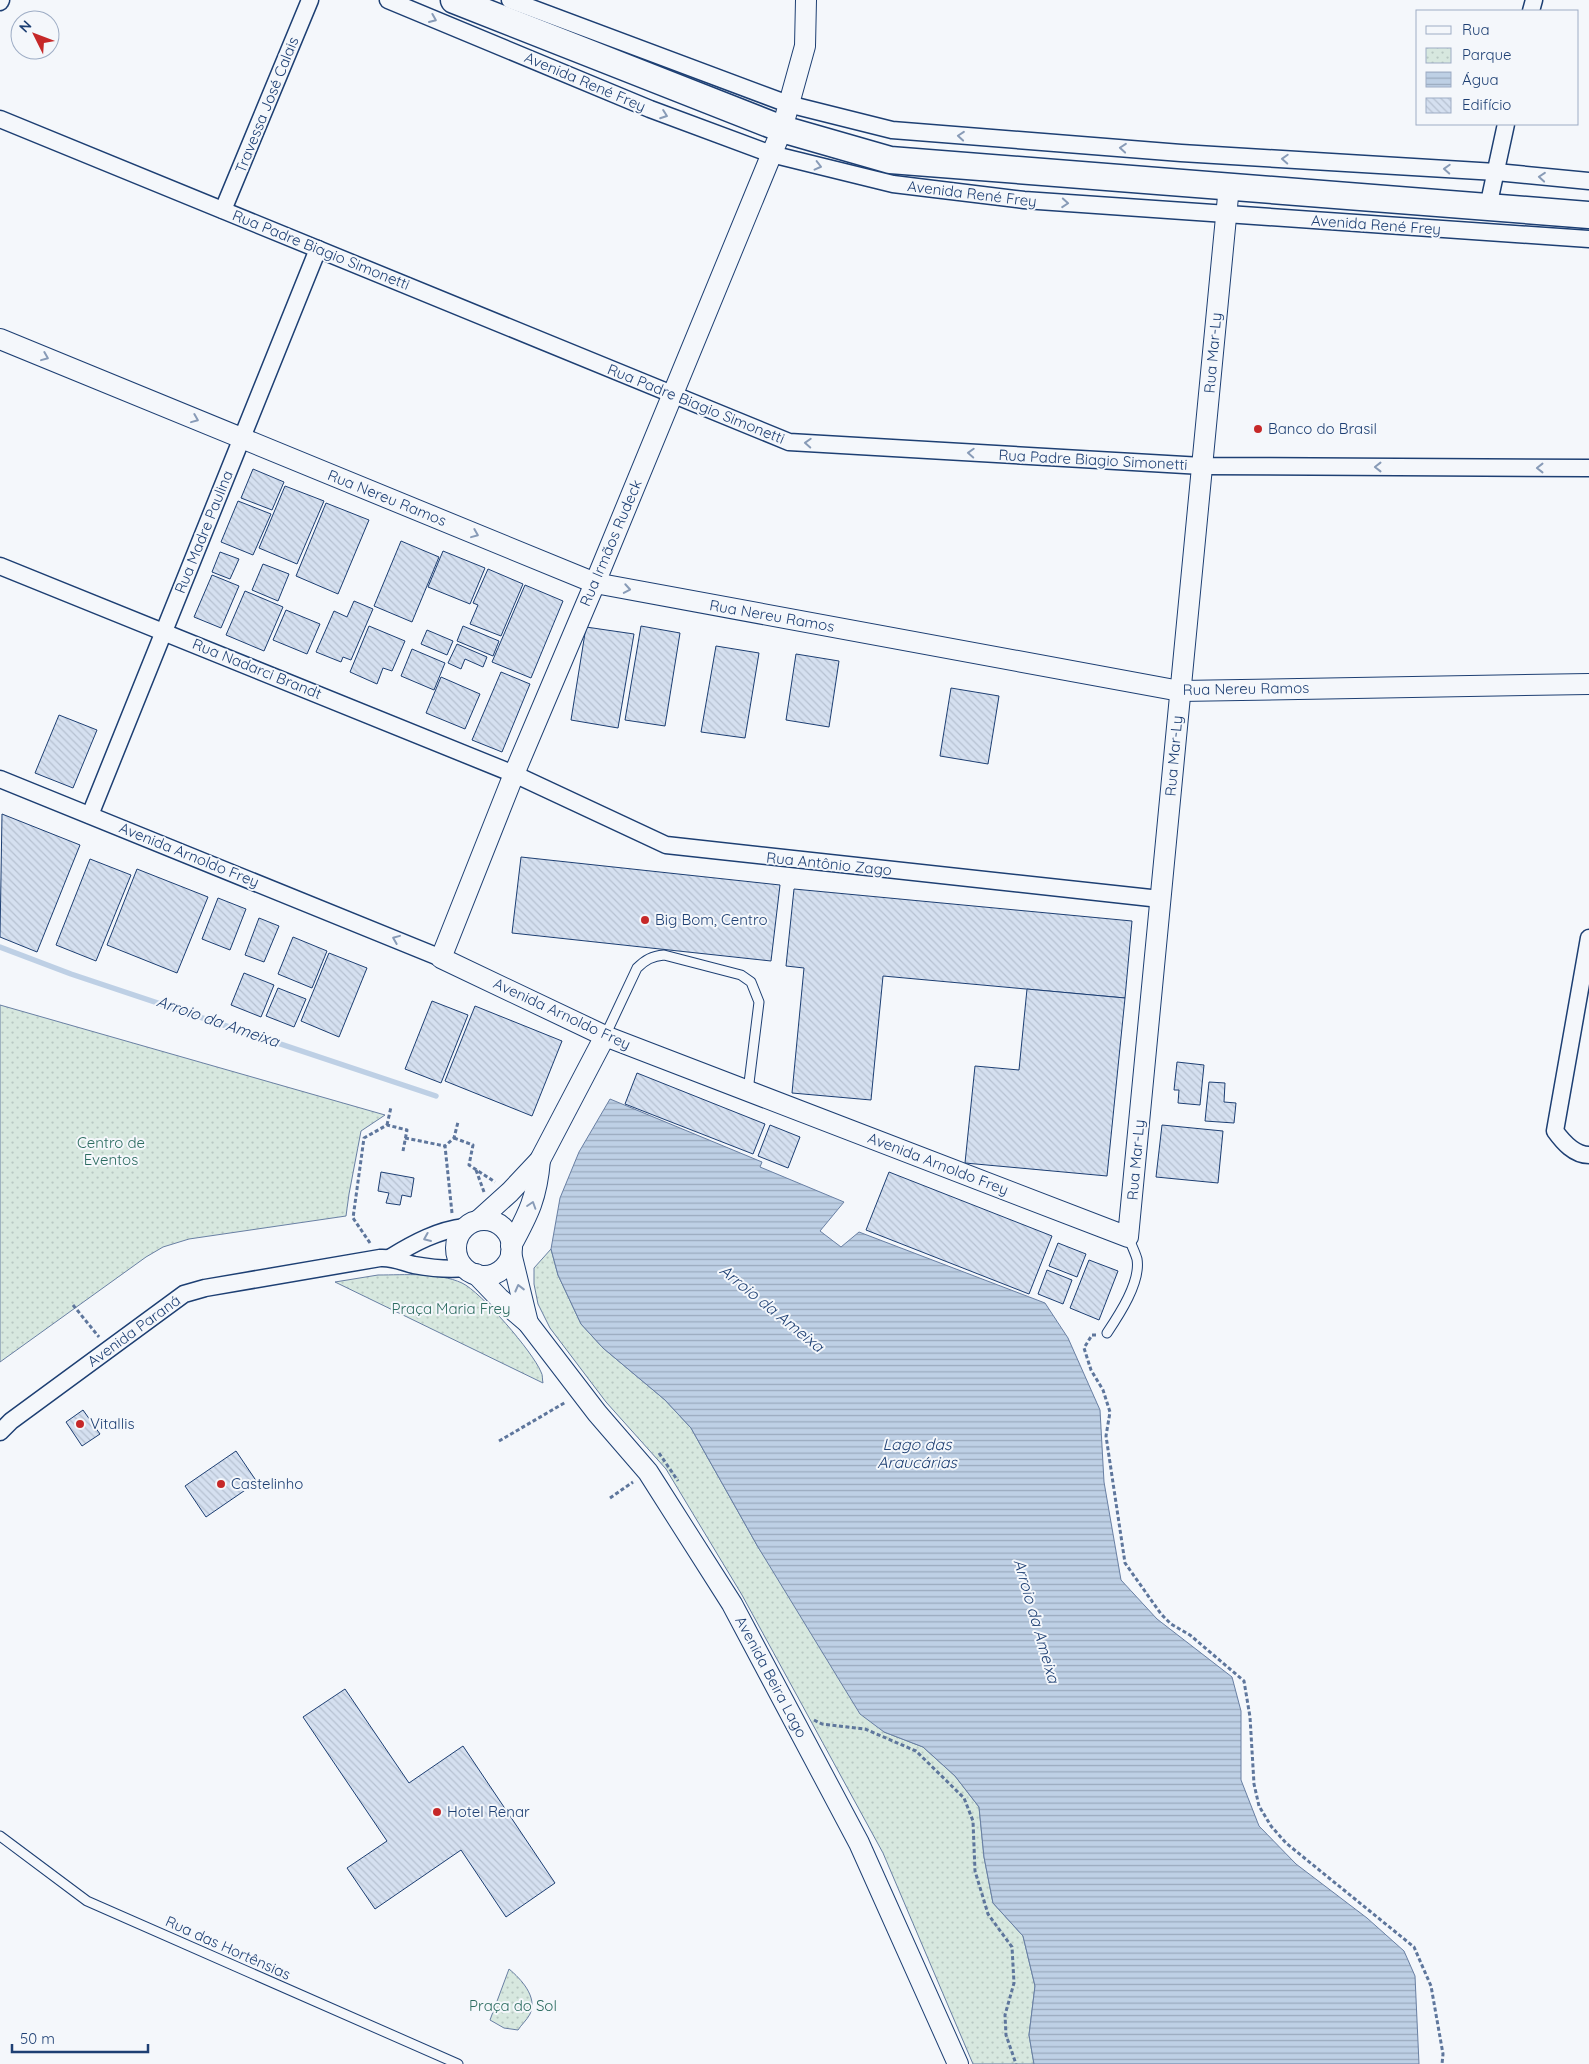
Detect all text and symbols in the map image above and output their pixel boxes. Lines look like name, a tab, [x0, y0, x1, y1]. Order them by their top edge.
north arrow	[10, 10, 60, 60]
legend	[1416, 10, 1579, 125]
one-way arrow	[428, 12, 437, 23]
text: N	[15, 16, 35, 36]
text: Rua	[1462, 20, 1490, 39]
street label: Travessa José Calais	[231, 34, 303, 176]
text: Parque	[1462, 45, 1512, 64]
street label: Avenida René Frey	[522, 47, 649, 116]
text: Água	[1462, 70, 1499, 89]
text: Edifício	[1462, 95, 1511, 114]
one-way arrow	[659, 109, 668, 119]
one-way arrow	[956, 130, 964, 141]
one-way arrow	[1118, 143, 1126, 154]
one-way arrow	[1280, 154, 1288, 165]
one-way arrow	[813, 160, 822, 171]
one-way arrow	[1443, 164, 1451, 175]
one-way arrow	[1538, 171, 1546, 182]
street label: Avenida René Frey	[906, 176, 1038, 211]
one-way arrow	[1061, 198, 1069, 209]
street label: Rua Padre Biagio Simonetti	[230, 205, 413, 294]
street label: Avenida René Frey	[1310, 210, 1442, 239]
street label: Rua Mar-Ly	[1200, 312, 1225, 394]
one-way arrow	[40, 351, 49, 362]
street label: Rua Padre Biagio Simonetti	[605, 359, 788, 448]
one-way arrow	[191, 413, 199, 423]
place label: Banco do Brasil	[1268, 419, 1377, 438]
marker: Banco do Brasil	[1252, 423, 1264, 435]
one-way arrow	[804, 438, 812, 449]
street label: Rua Padre Biagio Simonetti	[998, 445, 1188, 474]
one-way arrow	[966, 447, 974, 458]
one-way arrow	[1374, 462, 1382, 472]
one-way arrow	[1536, 463, 1544, 473]
street label: Rua Nereu Ramos	[325, 465, 449, 530]
street label: Rua Madre Paulina	[170, 468, 237, 596]
street label: Rua Irmãos Rudeck	[575, 477, 646, 609]
one-way arrow	[470, 528, 479, 538]
one-way arrow	[623, 584, 632, 594]
street label: Rua Nereu Ramos	[708, 595, 836, 636]
street label: Rua Nadarci Brandt	[190, 634, 325, 703]
street label: Rua Nereu Ramos	[1183, 678, 1309, 699]
street label: Rua Mar-Ly	[1161, 715, 1186, 797]
street label: Avenida Arnoldo Frey	[116, 818, 262, 891]
street label: Rua Antônio Zago	[765, 847, 893, 880]
place label: Big Bom, Centro	[655, 910, 767, 929]
marker: Big Bom, Centro	[639, 914, 651, 926]
one-way arrow	[392, 935, 401, 946]
street label: Avenida Arnoldo Frey	[491, 973, 634, 1054]
water label: Arroio da Ameixa	[154, 991, 283, 1052]
street label: Rua Mar-Ly	[1123, 1119, 1148, 1201]
street label: Avenida Arnoldo Frey	[865, 1128, 1011, 1199]
park label: Centro de Eventos	[77, 1133, 145, 1169]
one-way arrow	[526, 1201, 536, 1209]
one-way arrow	[423, 1232, 432, 1243]
water label: Arroio da Ameixa	[716, 1260, 829, 1357]
one-way arrow	[514, 1284, 525, 1293]
street label: Avenida Paraná	[84, 1291, 184, 1371]
park label: Praça Maria Frey	[392, 1299, 510, 1318]
place label: Vitallis	[90, 1414, 135, 1433]
marker: Vitallis	[74, 1418, 86, 1430]
water label: Lago das Araucárias	[877, 1434, 958, 1472]
place label: Castelinho	[231, 1474, 303, 1493]
marker: Castelinho	[215, 1478, 227, 1490]
water label: Arroio da Ameixa	[1010, 1557, 1065, 1687]
street label: Avenida Beira Lago	[731, 1613, 812, 1741]
place label: Hotel Renar	[447, 1802, 530, 1821]
marker: Hotel Renar	[431, 1806, 443, 1818]
street label: Rua das Hortênsias	[163, 1911, 294, 1984]
park label: Praça do Sol	[469, 1996, 557, 2015]
scale bar	[12, 2022, 149, 2054]
text: 50 m	[20, 2029, 55, 2048]

